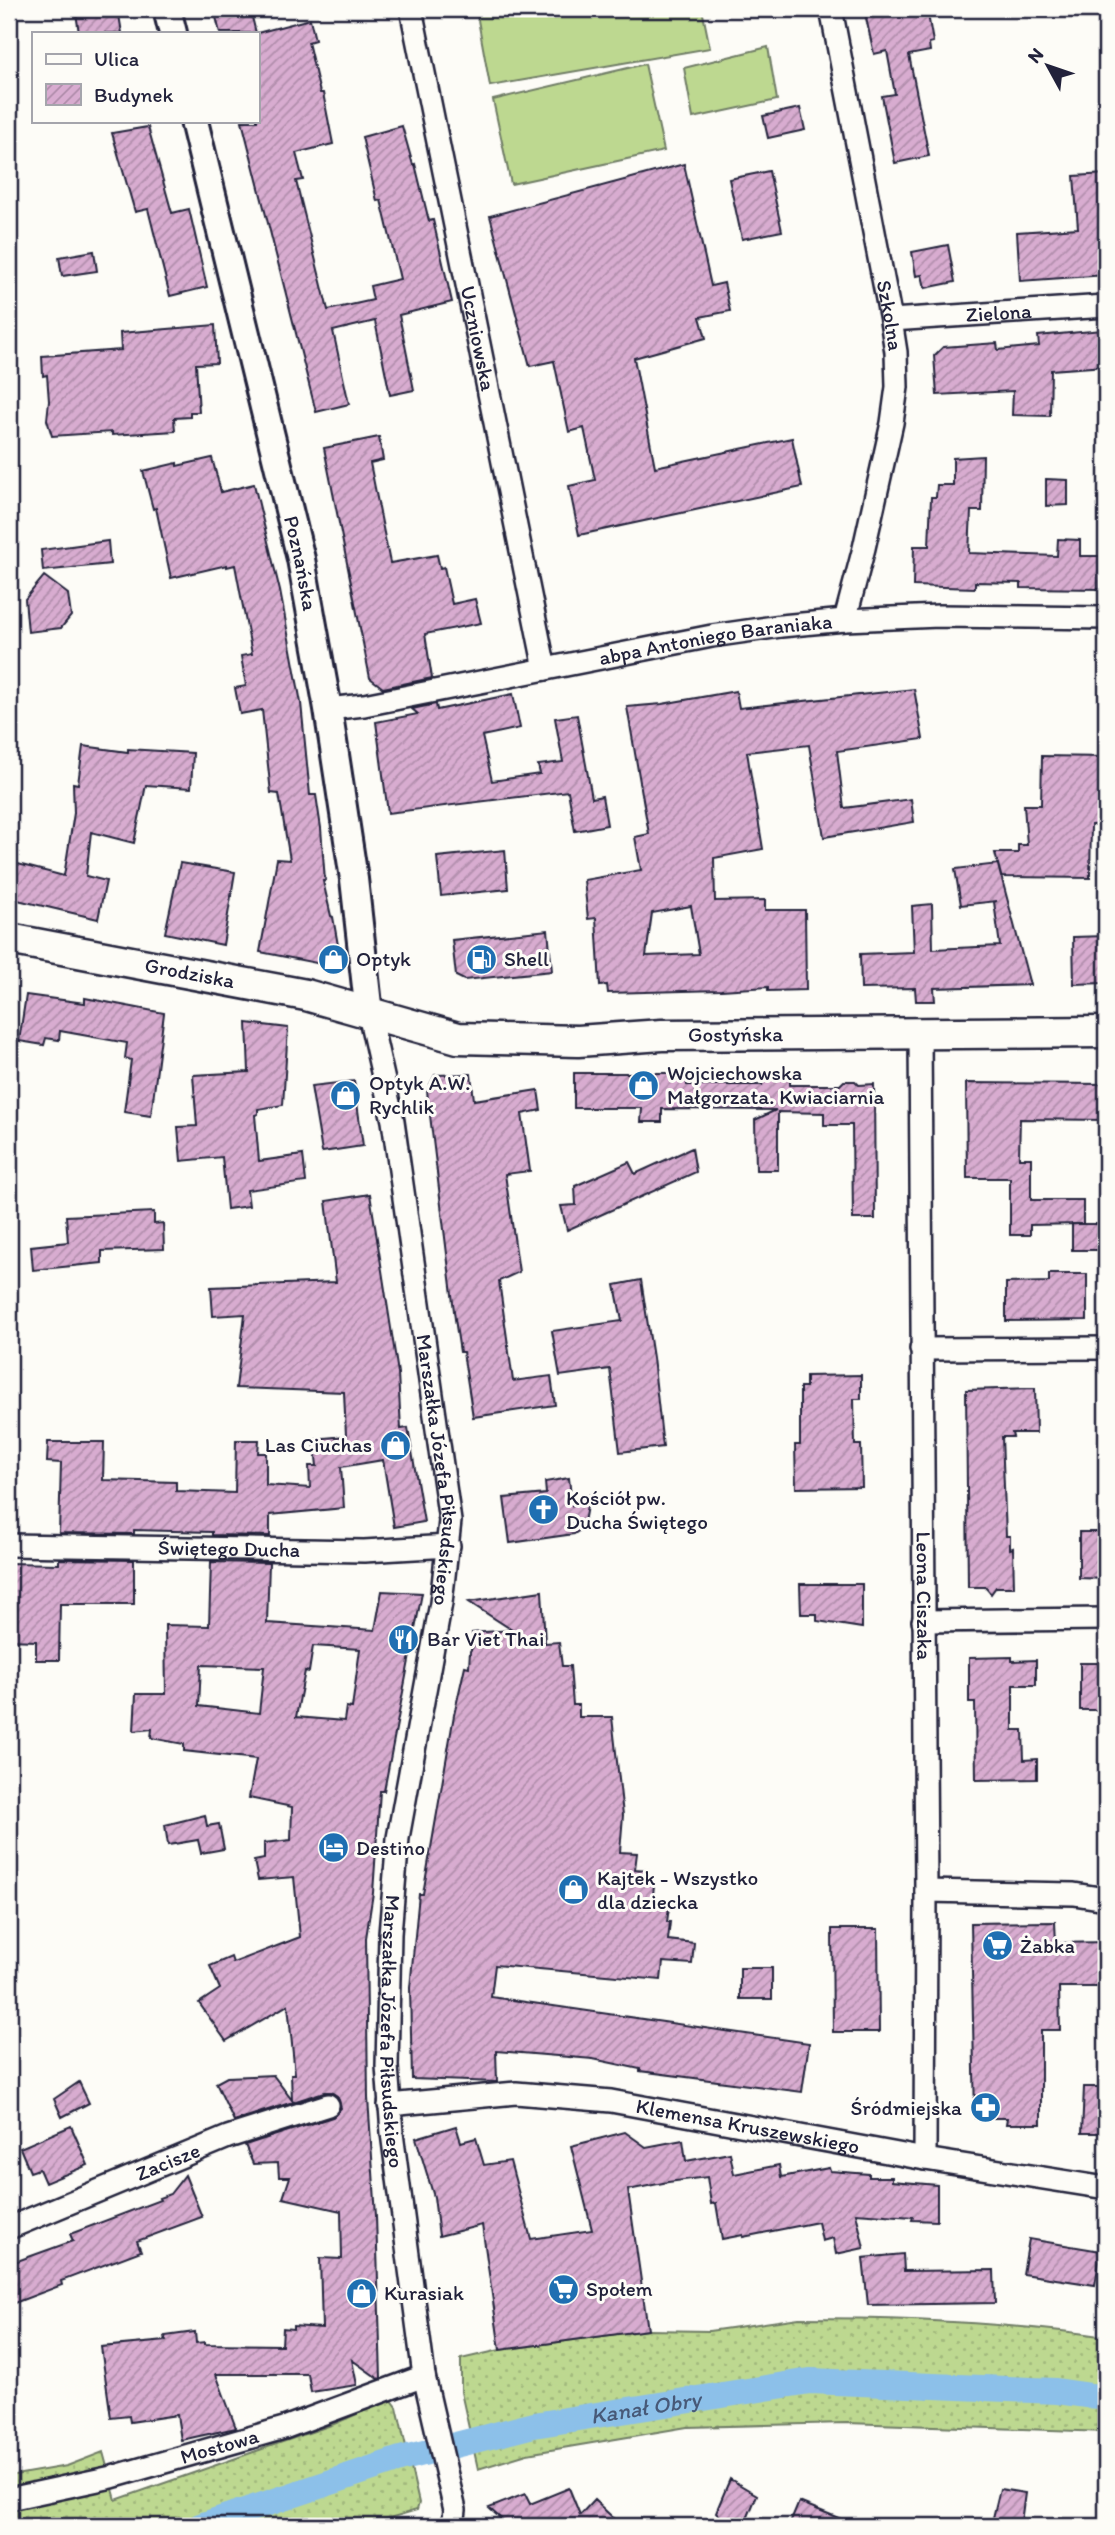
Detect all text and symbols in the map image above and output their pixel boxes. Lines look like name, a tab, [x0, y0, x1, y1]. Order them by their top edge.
legend	[32, 32, 259, 122]
north arrow	[1014, 32, 1084, 102]
text: N	[1022, 43, 1048, 68]
text: Ulica	[94, 46, 139, 71]
text: Budynek	[94, 82, 174, 107]
street label: Szkolna	[872, 278, 909, 352]
street label: Uczniowska	[455, 283, 501, 393]
street label: Zielona	[965, 298, 1033, 327]
street label: Poznańska	[279, 513, 323, 613]
street label: abpa Antoniego Baraniaka	[597, 608, 833, 670]
shop icon: Optyk	[316, 942, 350, 976]
fuel station icon: Shell	[464, 942, 498, 976]
place label: Optyk	[356, 946, 411, 971]
place label: Shell	[504, 946, 549, 971]
street label: Grodziska	[143, 952, 237, 993]
street label: Gostyńska	[688, 1021, 783, 1047]
place label: Wojciechowska Małgorzata. Kwiaciarnia	[667, 1060, 885, 1109]
shop icon: Wojciechowska Małgorzata. Kwiaciarnia	[627, 1068, 661, 1102]
place label: Optyk A.W. Rychlik	[369, 1070, 470, 1119]
shop icon: Optyk A.W. Rychlik	[329, 1078, 363, 1112]
street label: Marszałka Józefa Piłsudskiego	[412, 1332, 463, 1607]
shop icon: Las Ciuchas	[378, 1428, 412, 1462]
place label: Las Ciuchas	[265, 1432, 372, 1457]
place label: Kościół pw. Ducha Świętego	[566, 1485, 708, 1534]
church icon: Kościół pw. Ducha Świętego	[526, 1493, 560, 1527]
street label: Leona Ciszaka	[911, 1531, 937, 1661]
street label: Świętego Ducha	[158, 1535, 300, 1562]
restaurant icon: Bar Viet Thai	[387, 1622, 421, 1656]
place label: Bar Viet Thai	[427, 1626, 544, 1651]
hotel icon: Destino	[316, 1831, 350, 1865]
place label: Destino	[356, 1835, 425, 1860]
place label: Kajtek - Wszystko dla dziecka	[597, 1865, 758, 1914]
shop icon: Kajtek - Wszystko dla dziecka	[557, 1873, 591, 1907]
street label: Marszałka Józefa Piłsudskiego	[375, 1894, 409, 2170]
supermarket icon: Żabka	[980, 1929, 1014, 1963]
place label: Żabka	[1020, 1933, 1075, 1958]
pharmacy icon: Śródmiejska	[968, 2091, 1002, 2125]
street label: Klemensa Kruszewskiego	[634, 2093, 862, 2159]
place label: Śródmiejska	[851, 2095, 962, 2120]
street label: Zacisze	[132, 2137, 204, 2186]
supermarket icon: Społem	[546, 2272, 580, 2306]
shop icon: Kurasiak	[344, 2276, 378, 2310]
place label: Społem	[586, 2276, 653, 2301]
place label: Kurasiak	[384, 2280, 464, 2305]
water label: Kanał Obry	[588, 2384, 705, 2430]
street label: Mostowa	[177, 2423, 261, 2469]

